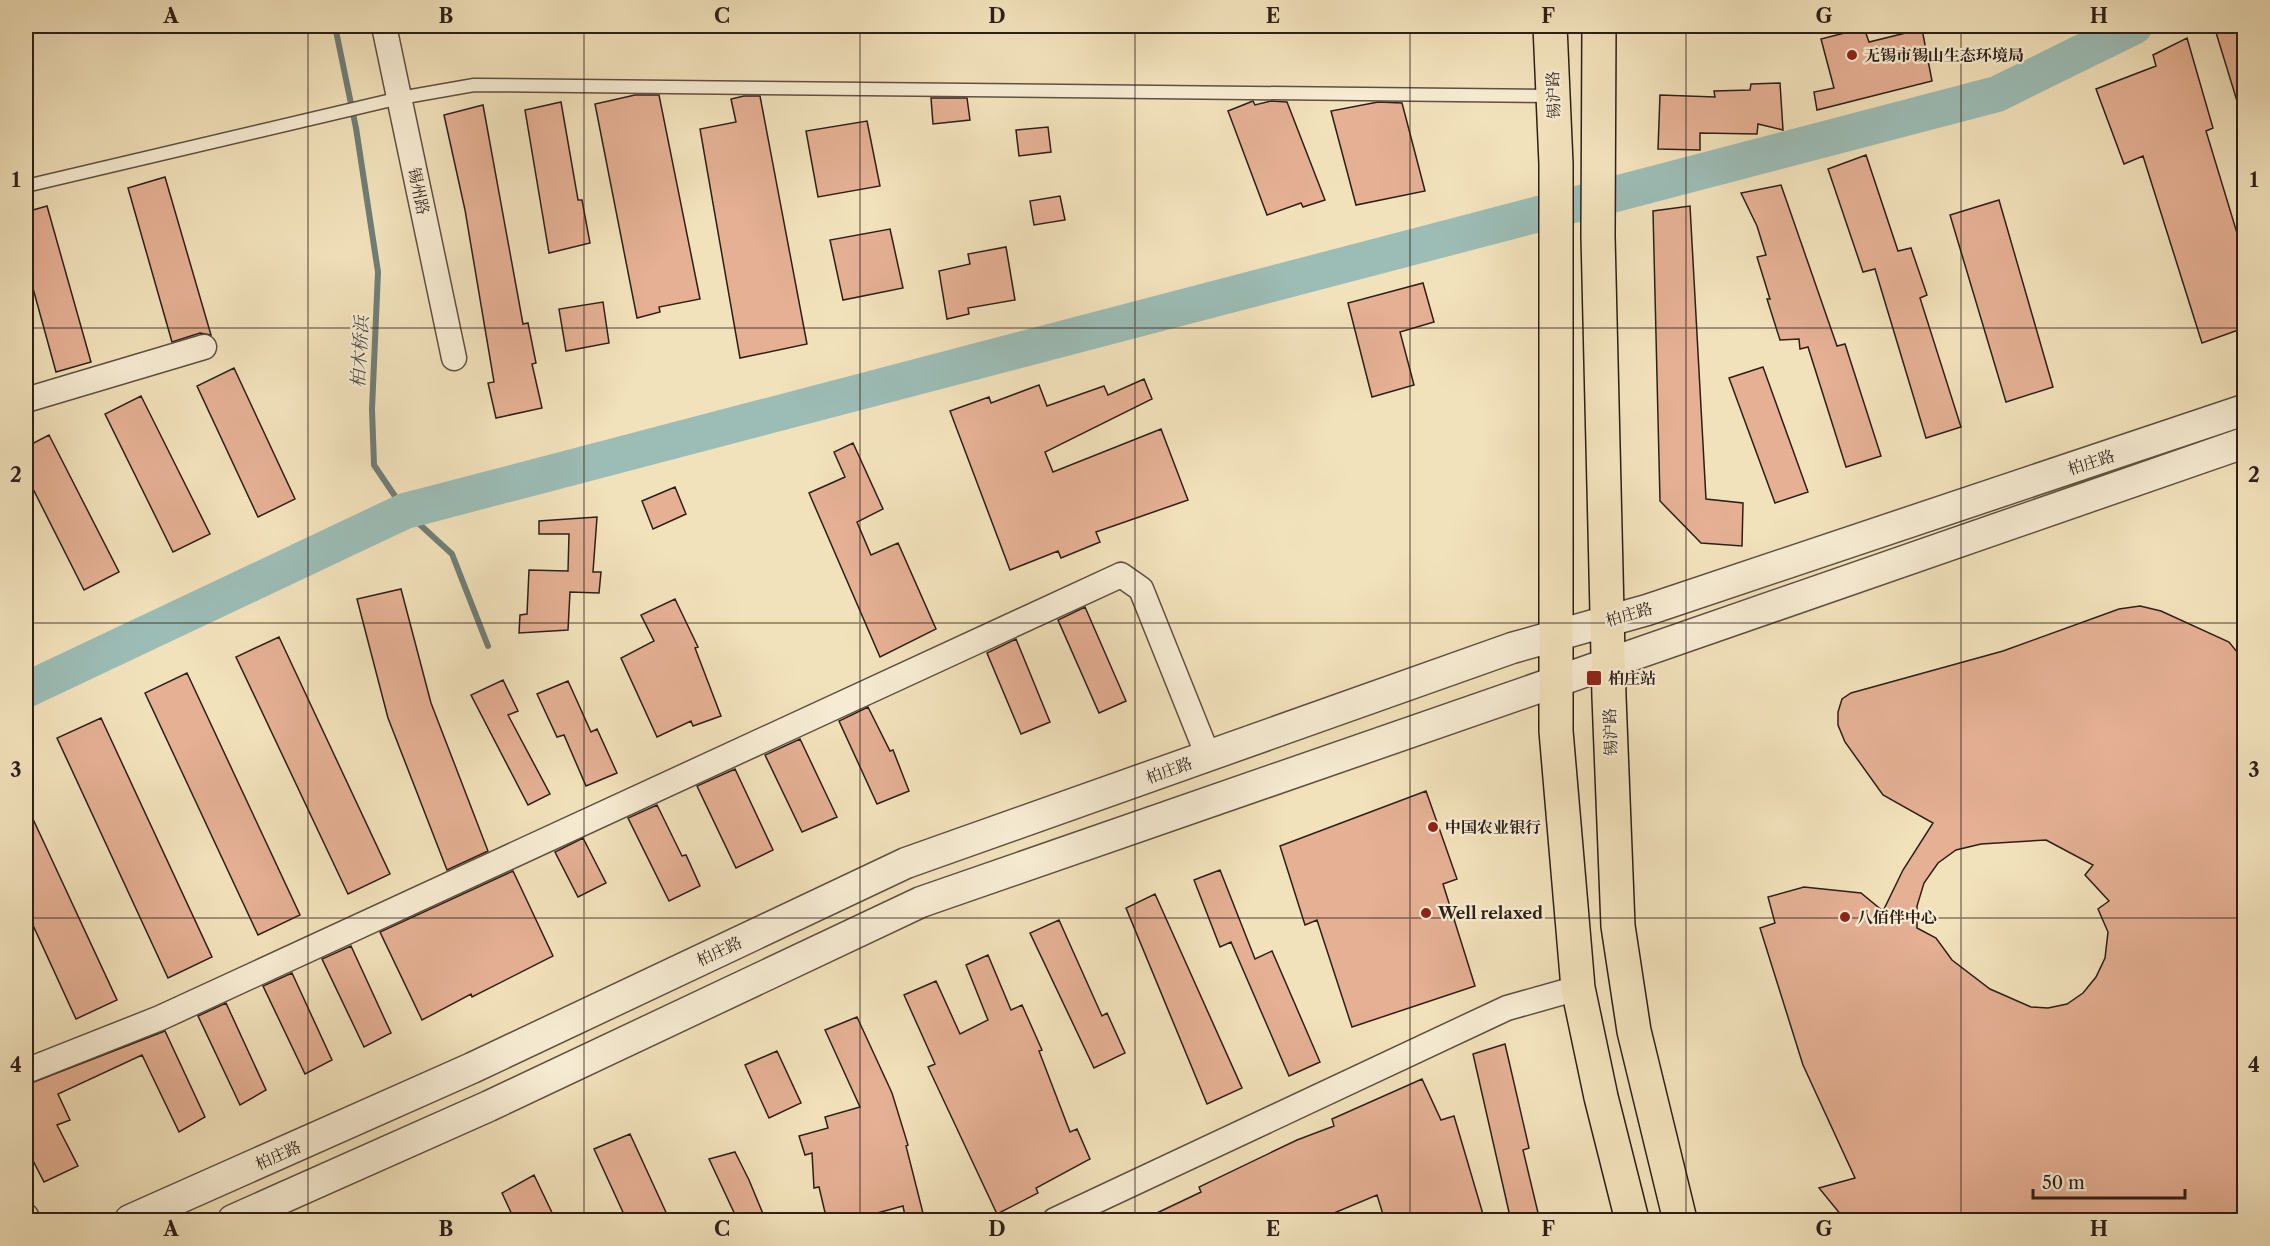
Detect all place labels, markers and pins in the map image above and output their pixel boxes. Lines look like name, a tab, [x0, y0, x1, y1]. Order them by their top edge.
place label: 无锡市锡山生态环境局	[1864, 45, 2024, 65]
marker: 无锡市锡山生态环境局	[1845, 48, 1859, 62]
place label: 柏庄站	[1608, 668, 1656, 688]
marker: 柏庄站	[1585, 669, 1603, 687]
place label: 中国农业银行	[1445, 817, 1541, 837]
marker: 中国农业银行	[1426, 820, 1440, 834]
place label: Well relaxed	[1437, 903, 1543, 923]
marker: Well relaxed	[1419, 906, 1433, 920]
place label: 八佰伴中心	[1857, 907, 1937, 927]
marker: 八佰伴中心	[1838, 910, 1852, 924]

